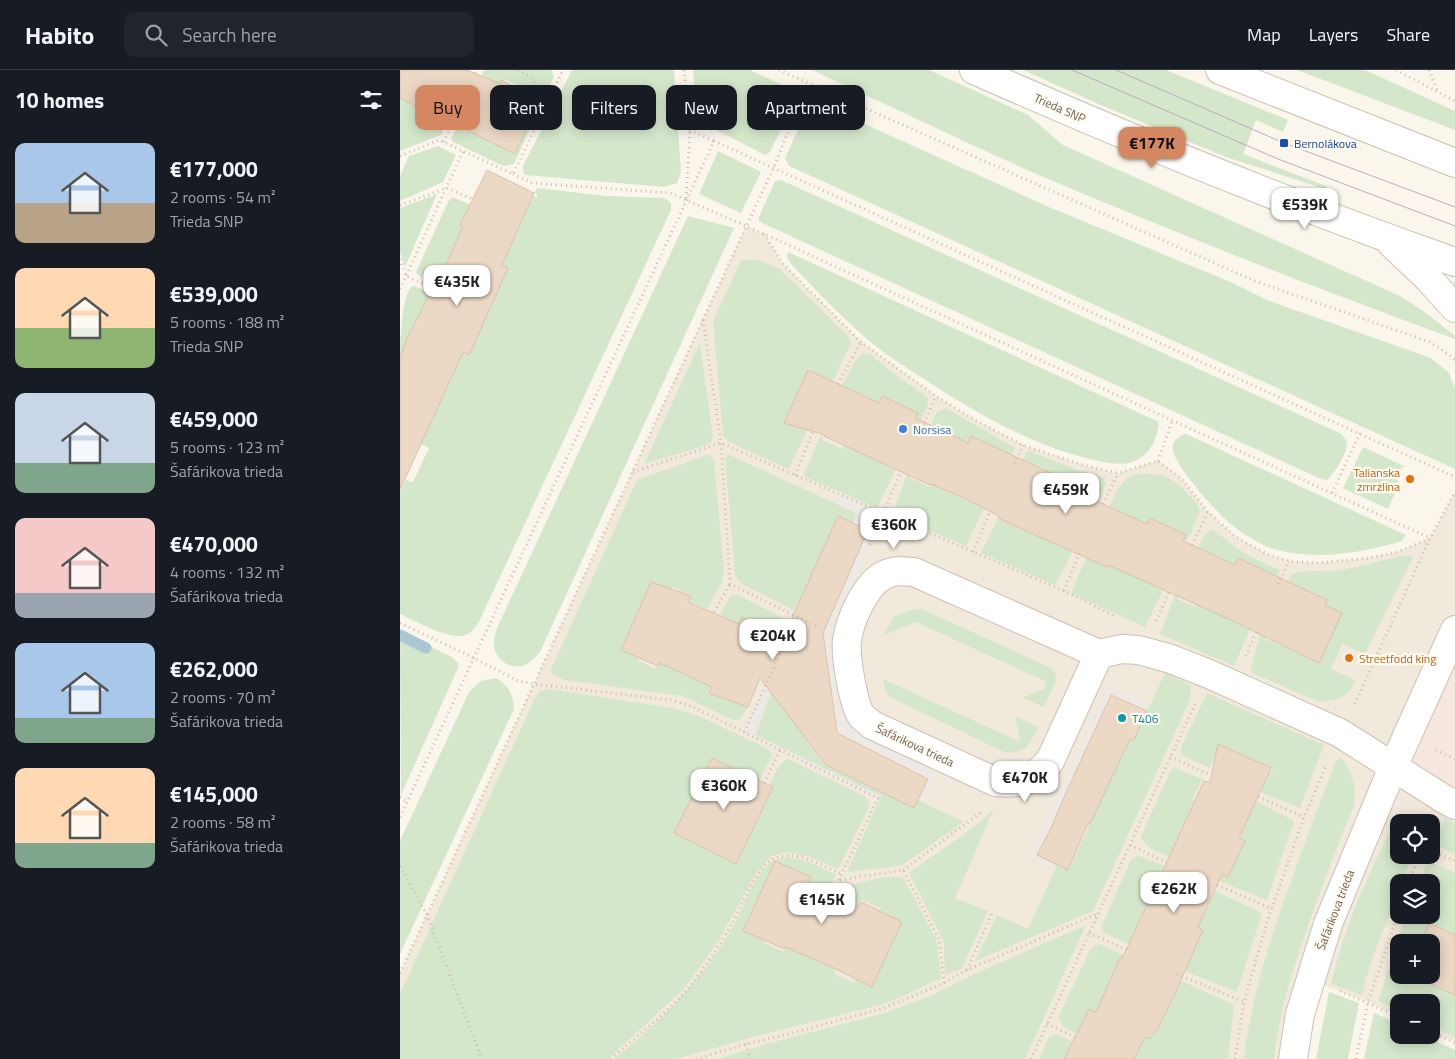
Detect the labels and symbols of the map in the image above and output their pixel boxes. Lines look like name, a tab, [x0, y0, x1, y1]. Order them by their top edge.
street label: Trieda SNP	[1031, 88, 1089, 128]
pin: €177K	[1117, 126, 1187, 169]
place label: Bernolákova	[1294, 134, 1357, 153]
marker: Bernolákova	[1278, 137, 1290, 149]
pin: €539K	[1270, 188, 1340, 230]
pin: €435K	[422, 264, 492, 307]
place label: Norsisa	[913, 420, 951, 439]
marker: Norsisa	[897, 423, 909, 435]
place label: Talianska zmrzlina	[1354, 463, 1400, 496]
pin: €459K	[1031, 472, 1101, 515]
marker: Talianska zmrzlina	[1404, 473, 1416, 485]
pin: €360K	[859, 508, 929, 550]
pin: €204K	[738, 618, 808, 661]
place label: Streetfodd king	[1359, 649, 1436, 668]
marker: Streetfodd king	[1343, 652, 1355, 664]
place label: T406	[1132, 709, 1159, 728]
marker: T406	[1116, 712, 1128, 724]
street label: Šafárikova trieda	[873, 718, 957, 772]
pin: €470K	[990, 760, 1060, 803]
pin: €360K	[689, 768, 759, 811]
street label: Šafárikova trieda	[1311, 867, 1359, 953]
pin: €262K	[1139, 872, 1209, 914]
pin: €145K	[787, 882, 857, 925]

